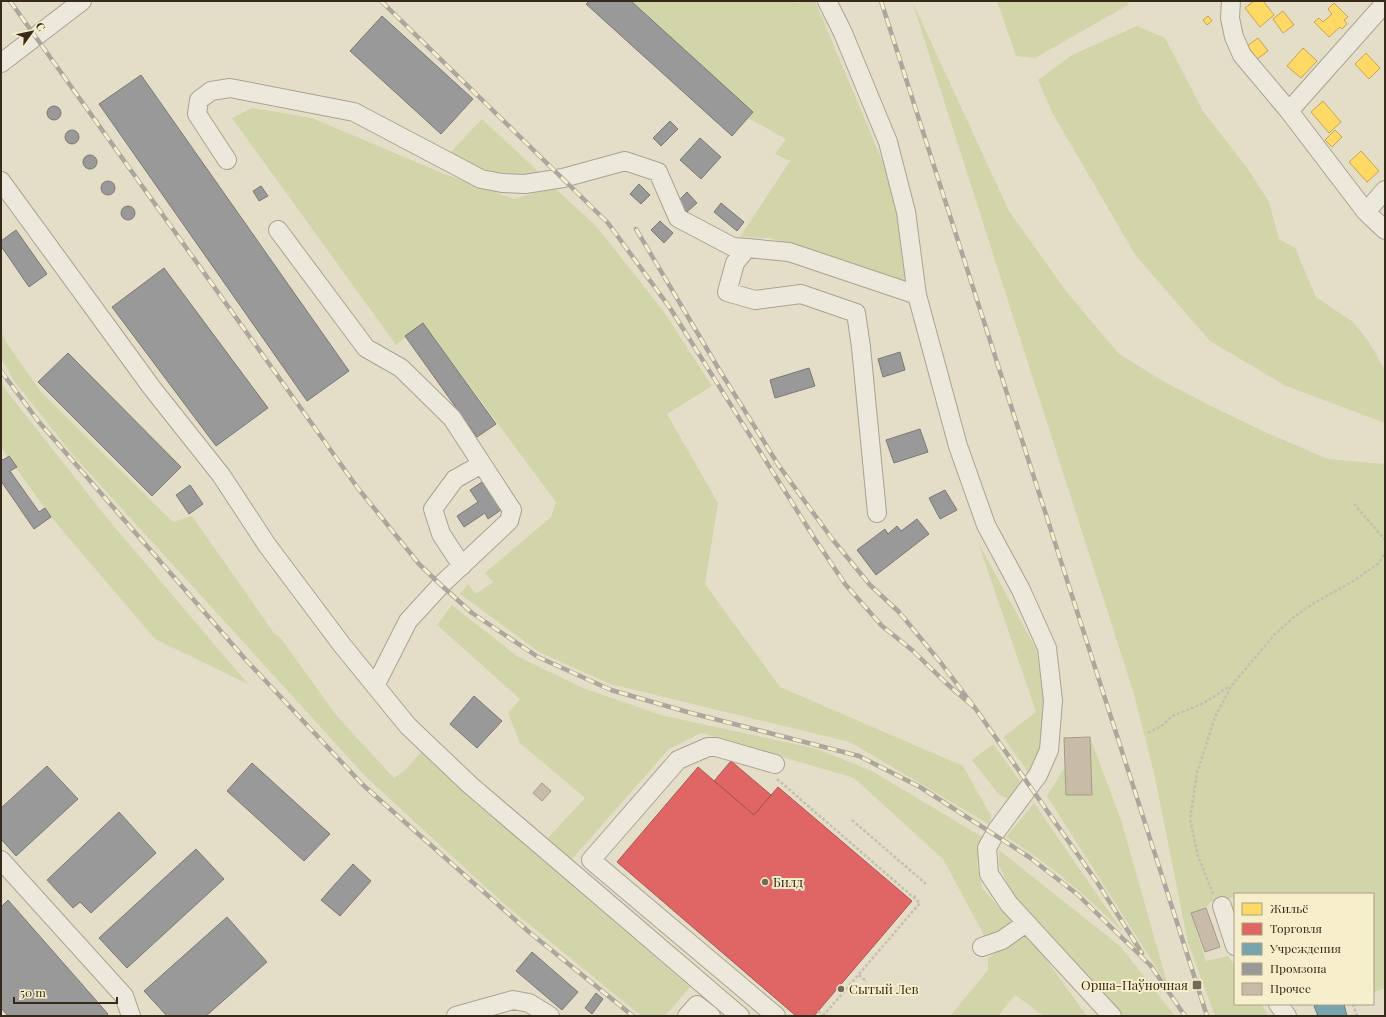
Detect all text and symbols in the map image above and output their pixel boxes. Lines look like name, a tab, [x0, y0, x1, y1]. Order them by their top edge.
north arrow	[12, 12, 52, 52]
text: С	[32, 19, 49, 34]
place label: Билд	[773, 873, 803, 890]
marker: Билд	[760, 877, 770, 887]
legend	[1234, 893, 1374, 1005]
text: Жильё	[1270, 900, 1308, 916]
text: Торговля	[1270, 920, 1323, 936]
text: Учреждения	[1269, 940, 1342, 956]
text: Промзона	[1270, 960, 1327, 976]
place label: Орша-Паўночная	[1081, 976, 1188, 993]
scale bar	[14, 979, 117, 1005]
marker: Орша-Паўночная	[1191, 979, 1203, 991]
place label: Сытый Лев	[849, 980, 919, 997]
text: Прочее	[1270, 980, 1311, 996]
text: 50 m	[20, 984, 46, 1000]
marker: Сытый Лев	[836, 984, 846, 994]

